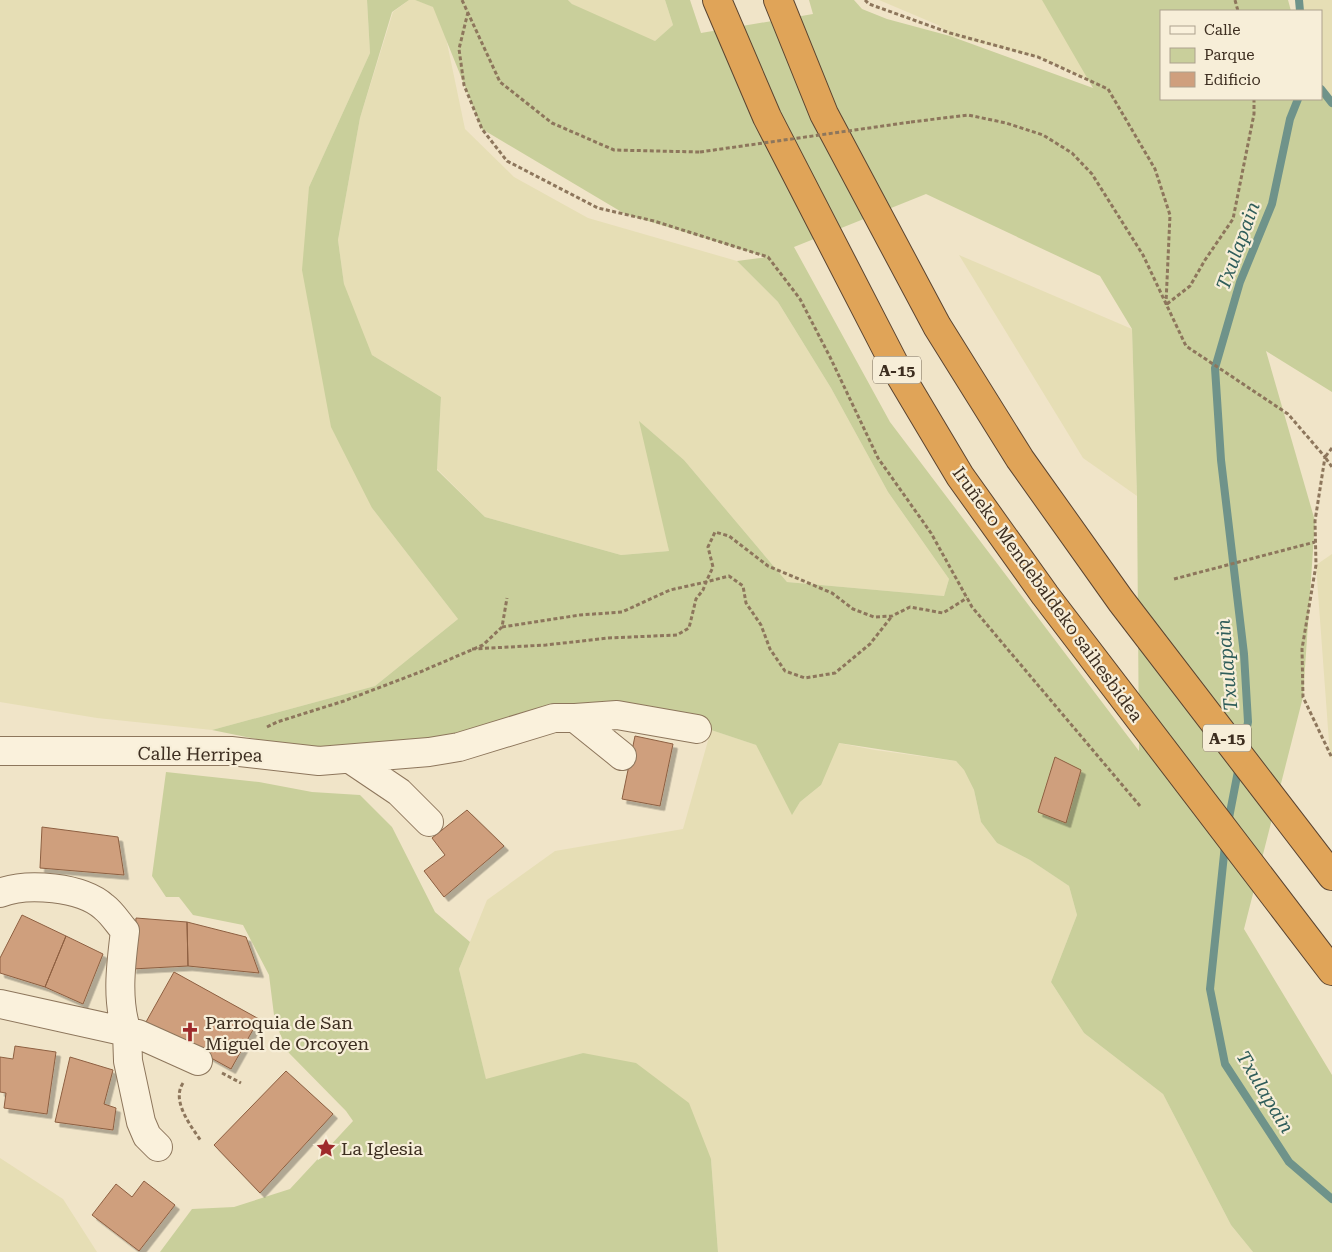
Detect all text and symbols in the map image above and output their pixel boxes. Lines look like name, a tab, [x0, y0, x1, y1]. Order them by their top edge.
legend	[1160, 10, 1322, 100]
text: Calle	[1204, 21, 1240, 39]
text: Parque	[1204, 46, 1255, 64]
text: Edificio	[1204, 71, 1261, 89]
water label: Txulapain	[1211, 198, 1265, 293]
road number: A-15	[873, 356, 921, 384]
street label: Iruñeko Mendebaldeko saihesbidea	[948, 463, 1148, 726]
water label: Txulapain	[1211, 618, 1242, 712]
road number: A-15	[1203, 724, 1251, 751]
street label: Calle Herripea	[137, 742, 263, 766]
place label: Parroquia de San Miguel de Orcoyen	[205, 1012, 370, 1054]
church icon: Parroquia de San Miguel de Orcoyen	[179, 1021, 201, 1043]
water label: Txulapain	[1231, 1047, 1299, 1138]
place icon: La Iglesia	[315, 1137, 337, 1159]
place label: La Iglesia	[341, 1138, 423, 1159]

